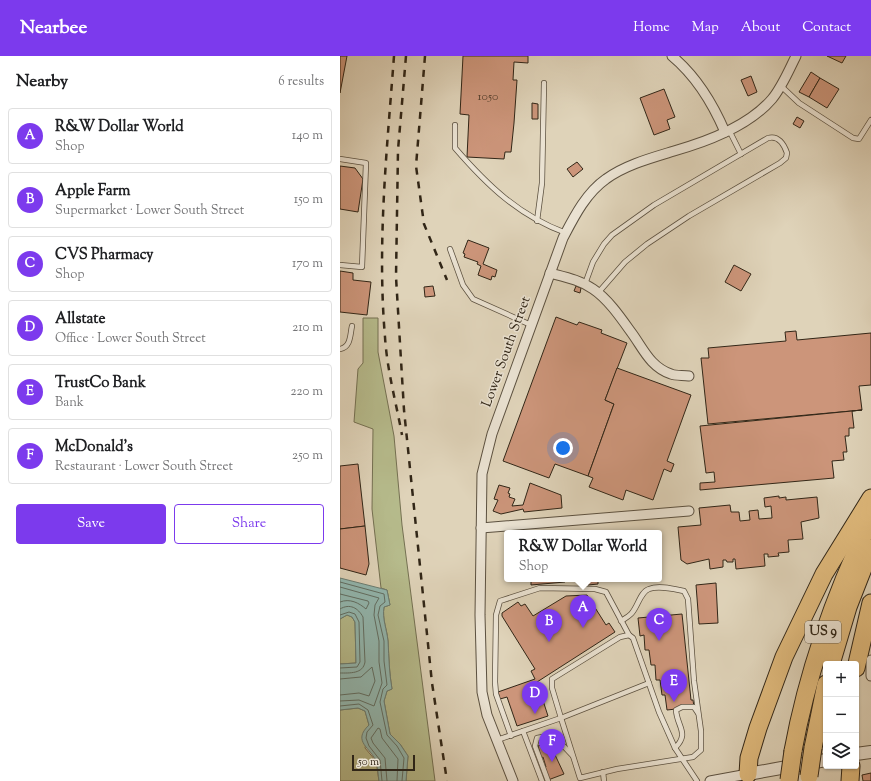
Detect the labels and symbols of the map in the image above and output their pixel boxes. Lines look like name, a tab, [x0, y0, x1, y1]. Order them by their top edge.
house number: 1050	[478, 88, 498, 106]
street label: Lower South Street	[478, 294, 536, 410]
your location	[553, 438, 573, 458]
pin: A	[570, 595, 596, 628]
pin: C	[646, 608, 672, 641]
pin: B	[536, 609, 562, 642]
road number: US 9	[805, 621, 841, 643]
pin: E	[661, 669, 687, 702]
pin: D	[522, 681, 548, 714]
pin: F	[539, 729, 565, 762]
scale bar	[352, 753, 415, 772]

